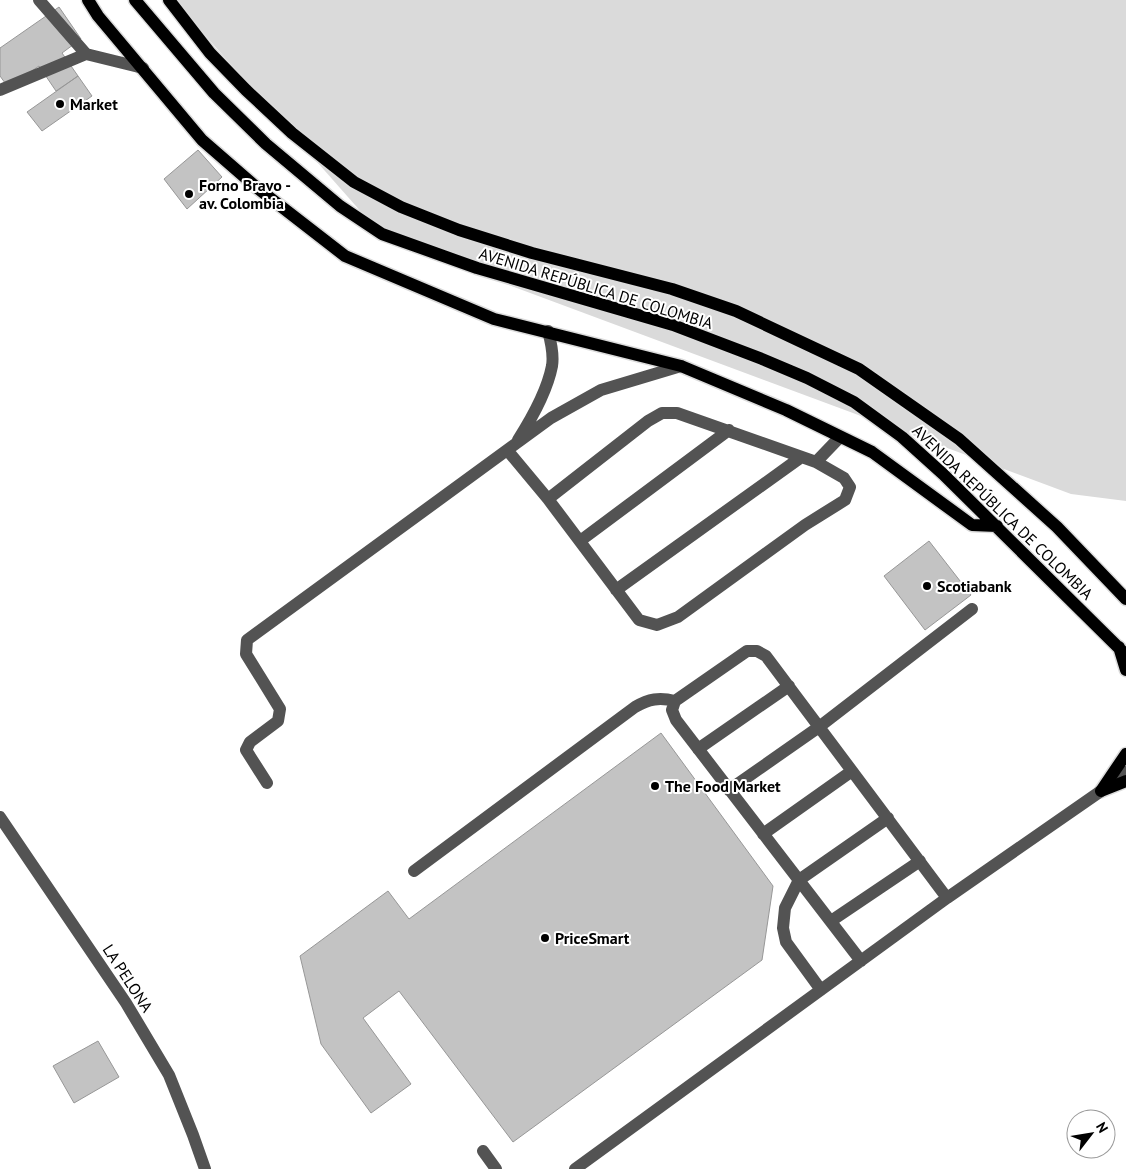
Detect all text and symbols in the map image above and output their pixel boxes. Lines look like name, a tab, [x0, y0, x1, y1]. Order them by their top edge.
place label: Market	[70, 94, 118, 114]
marker: Market	[54, 98, 66, 110]
place label: Forno Bravo - av. Colombia	[199, 175, 291, 213]
marker: Forno Bravo - av. Colombia	[183, 188, 195, 200]
street label: AVENIDA REPÚBLICA DE COLOMBIA	[477, 243, 716, 333]
street label: AVENIDA REPÚBLICA DE COLOMBIA	[909, 420, 1098, 604]
place label: Scotiabank	[937, 576, 1012, 596]
marker: Scotiabank	[921, 580, 933, 592]
place label: The Food Market	[665, 776, 781, 796]
marker: The Food Market	[649, 780, 661, 792]
place label: PriceSmart	[555, 928, 630, 948]
marker: PriceSmart	[539, 932, 551, 944]
street label: LA PELONA	[99, 940, 158, 1016]
north arrow	[1066, 1109, 1116, 1159]
text: N	[1092, 1119, 1112, 1136]

